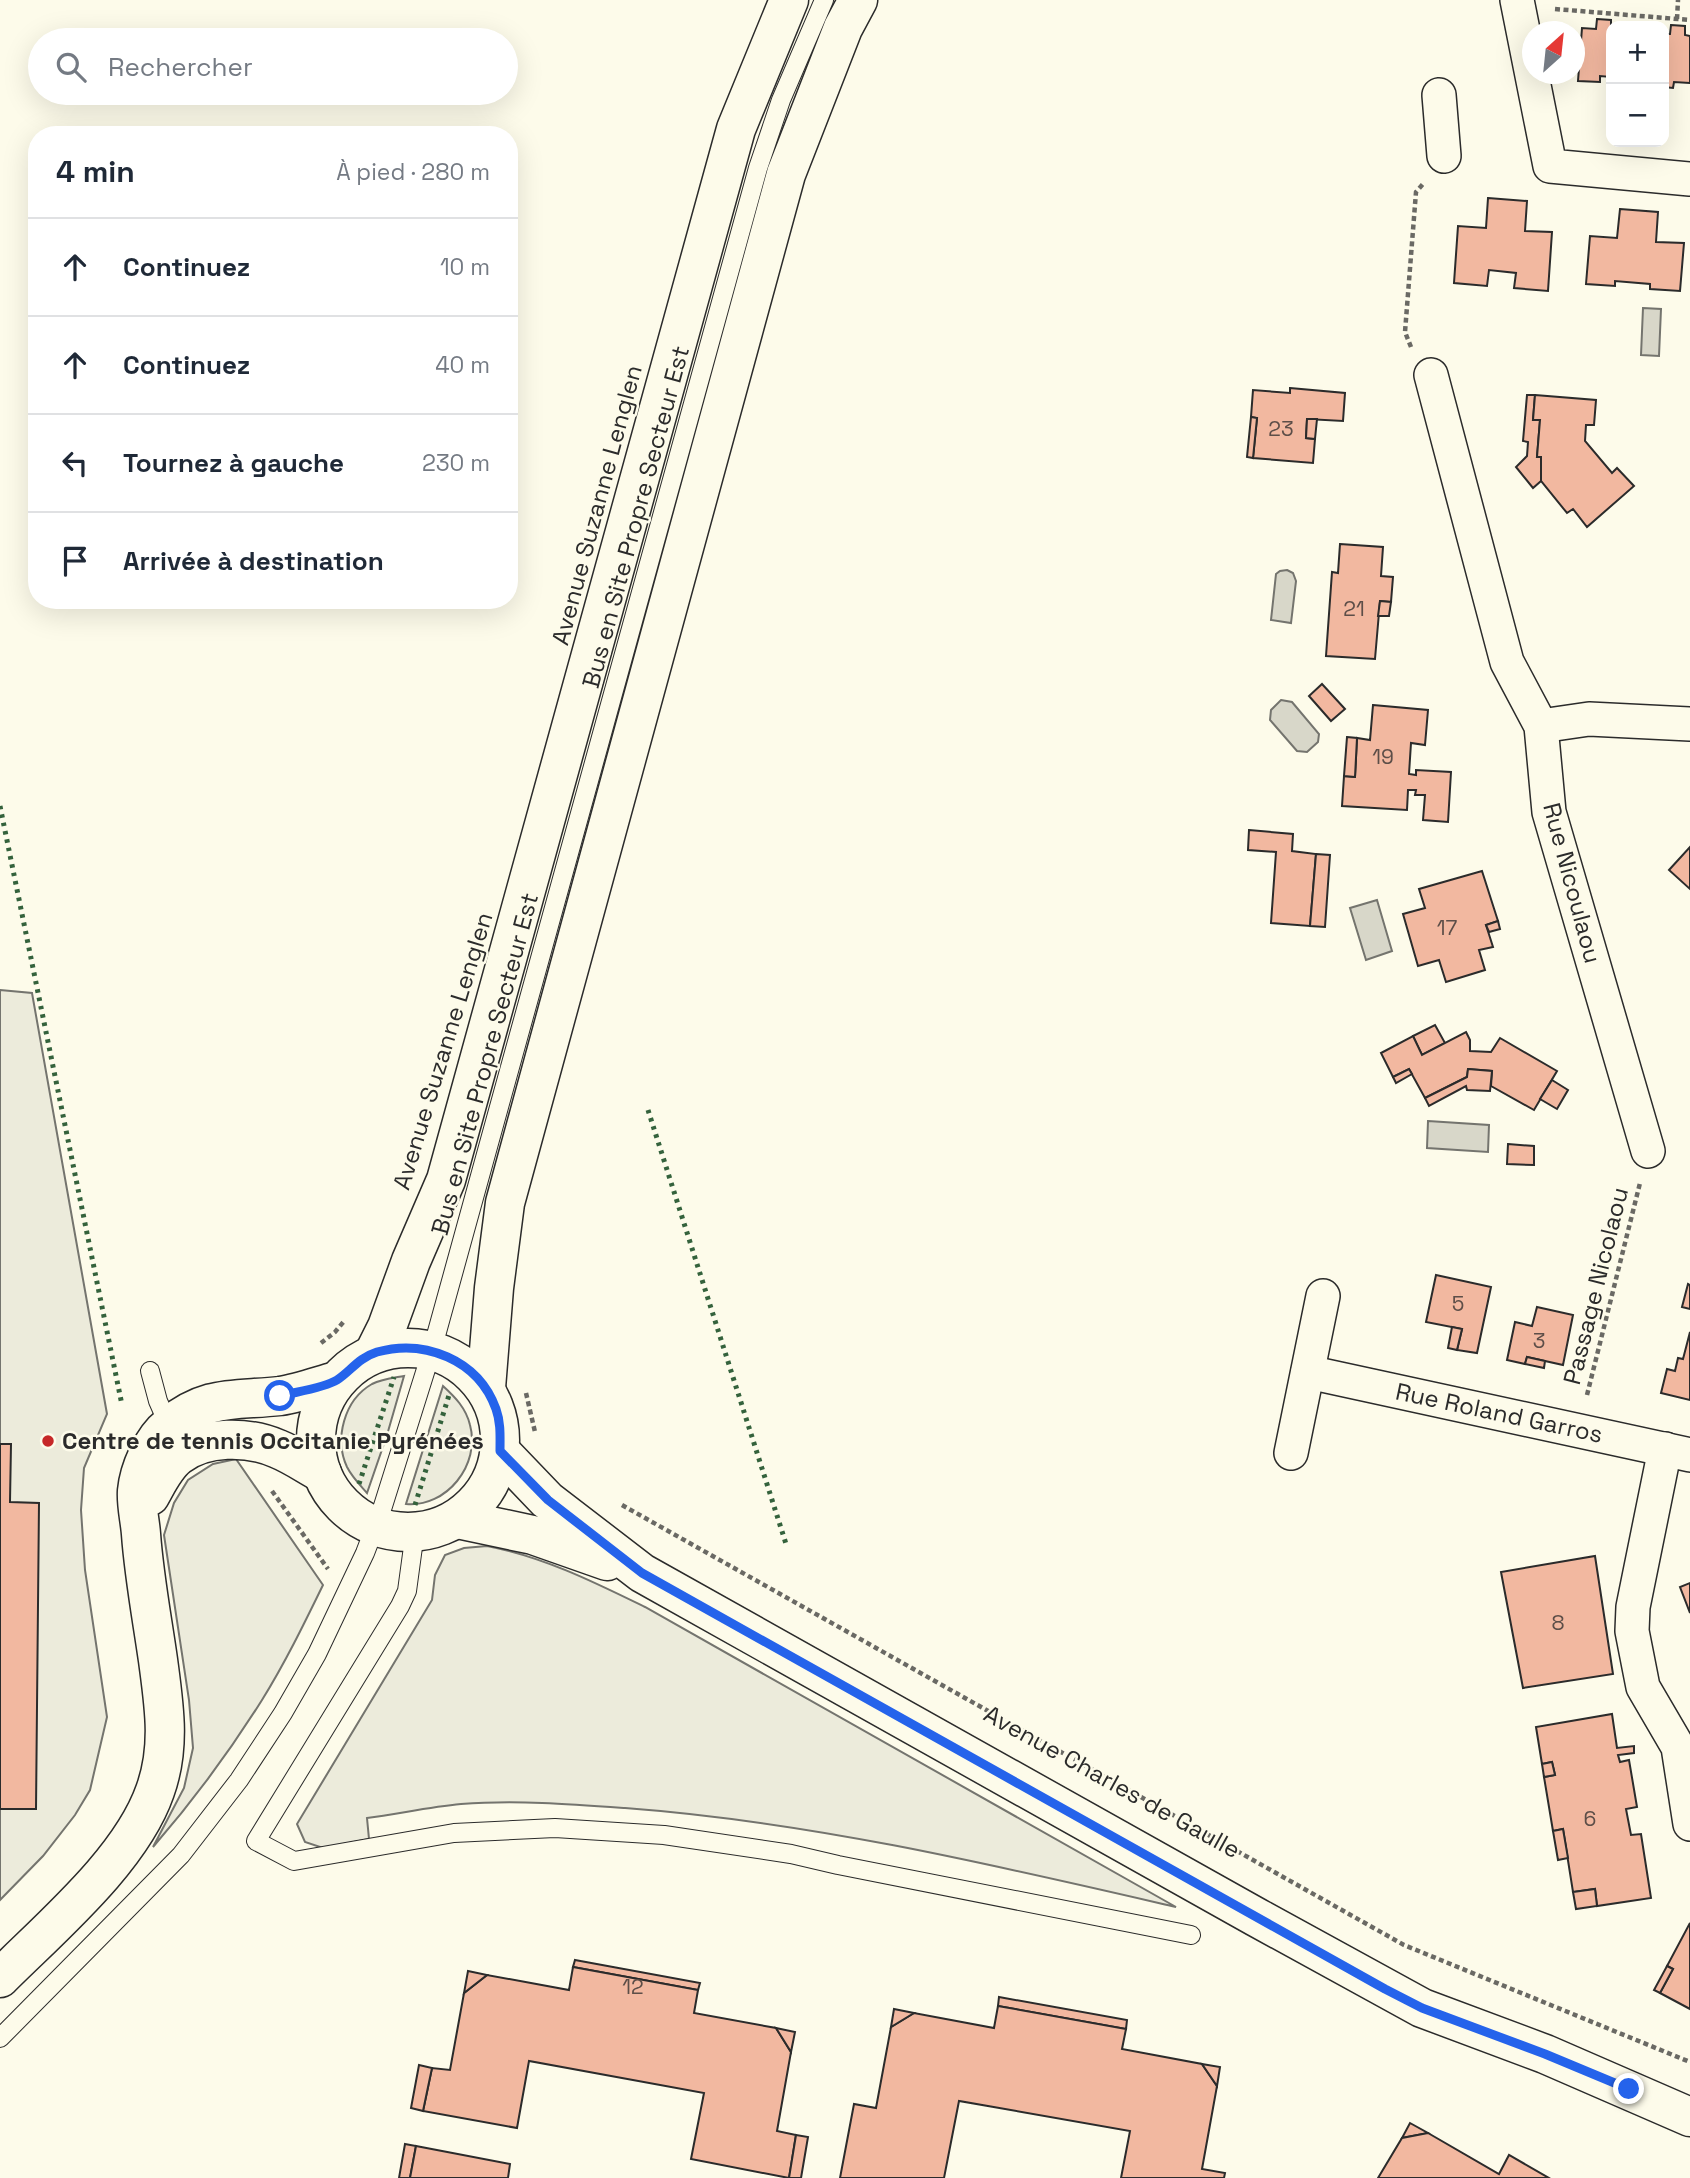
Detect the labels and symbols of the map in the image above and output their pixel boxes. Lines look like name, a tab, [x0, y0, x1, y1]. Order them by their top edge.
north arrow	[1522, 21, 1585, 84]
street label: Bus en Site Propre Secteur Est	[575, 342, 696, 691]
street label: Avenue Suzanne Lenglen	[544, 362, 649, 648]
house number: 23	[1268, 415, 1294, 442]
house number: 21	[1343, 595, 1365, 622]
house number: 19	[1372, 743, 1394, 770]
street label: Rue Nicoulaou	[1536, 799, 1609, 966]
street label: Bus en Site Propre Secteur Est	[424, 889, 545, 1238]
street label: Avenue Suzanne Lenglen	[386, 908, 500, 1193]
house number: 17	[1437, 914, 1457, 941]
street label: Passage Nicolaou	[1556, 1184, 1635, 1388]
house number: 5	[1452, 1290, 1464, 1317]
house number: 3	[1533, 1327, 1545, 1354]
street label: Rue Roland Garros	[1393, 1375, 1606, 1450]
route start	[264, 1380, 295, 1411]
place label: Centre de tennis Occitanie Pyrénées	[62, 1425, 484, 1456]
marker: Centre de tennis Occitanie Pyrénées	[40, 1433, 56, 1449]
house number: 8	[1551, 1609, 1565, 1636]
street label: Avenue Charles de Gaulle	[979, 1698, 1246, 1865]
house number: 6	[1584, 1805, 1596, 1832]
house number: 12	[622, 1973, 644, 2000]
route end	[1613, 2073, 1644, 2104]

